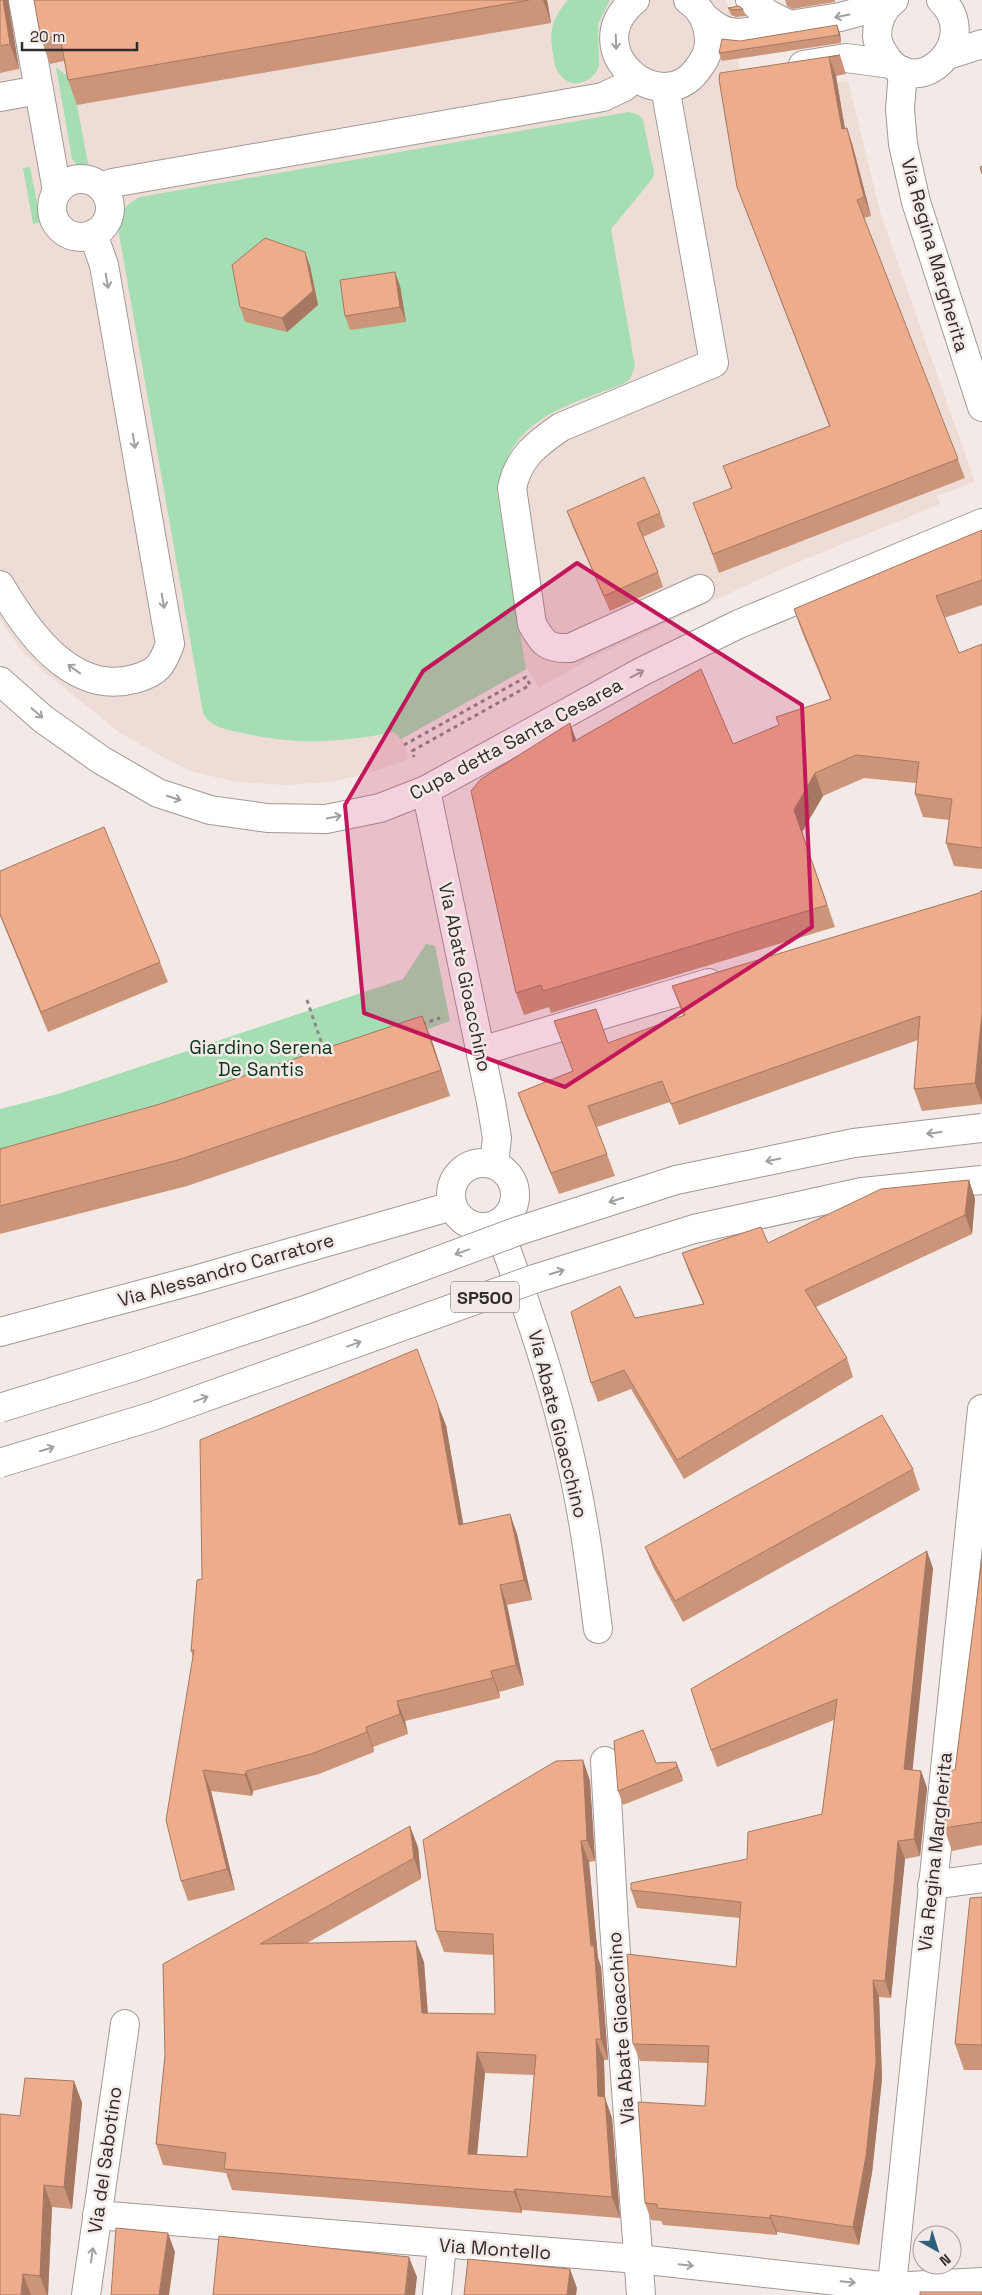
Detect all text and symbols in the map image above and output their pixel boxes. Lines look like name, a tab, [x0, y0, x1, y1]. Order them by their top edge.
one-way arrow	[835, 12, 851, 22]
scale bar	[22, 20, 138, 52]
text: 20 m	[30, 27, 65, 46]
one-way arrow	[611, 33, 620, 49]
street label: Via Regina Margherita	[895, 155, 975, 355]
one-way arrow	[102, 272, 112, 288]
one-way arrow	[130, 432, 140, 448]
one-way arrow	[158, 592, 168, 608]
one-way arrow	[67, 664, 81, 674]
one-way arrow	[630, 669, 645, 679]
street label: Cupa detta Santa Cesarea	[405, 672, 627, 806]
one-way arrow	[30, 707, 43, 719]
one-way arrow	[166, 794, 182, 803]
one-way arrow	[326, 812, 342, 822]
street label: Via Abate Gioacchino	[433, 880, 497, 1074]
park label: Giardino Serena De Santis	[189, 1035, 333, 1082]
one-way arrow	[926, 1128, 942, 1138]
one-way arrow	[766, 1156, 782, 1165]
one-way arrow	[608, 1195, 624, 1205]
street label: Via Alessandro Carratore	[115, 1227, 337, 1313]
one-way arrow	[455, 1248, 470, 1257]
one-way arrow	[548, 1266, 564, 1276]
road number: SP500	[451, 1281, 519, 1312]
street label: Via Abate Gioacchino	[523, 1327, 593, 1521]
one-way arrow	[346, 1339, 361, 1348]
one-way arrow	[193, 1394, 208, 1403]
one-way arrow	[38, 1443, 54, 1453]
street label: Via Regina Margherita	[912, 1751, 958, 1953]
street label: Via Abate Gioacchino	[602, 1931, 640, 2125]
street label: Via del Sabotino	[82, 2085, 128, 2235]
north arrow	[912, 2225, 962, 2275]
street label: Via Montello	[438, 2233, 552, 2265]
one-way arrow	[87, 2247, 97, 2263]
text: N	[936, 2250, 954, 2270]
one-way arrow	[678, 2260, 694, 2270]
one-way arrow	[839, 2277, 855, 2287]

